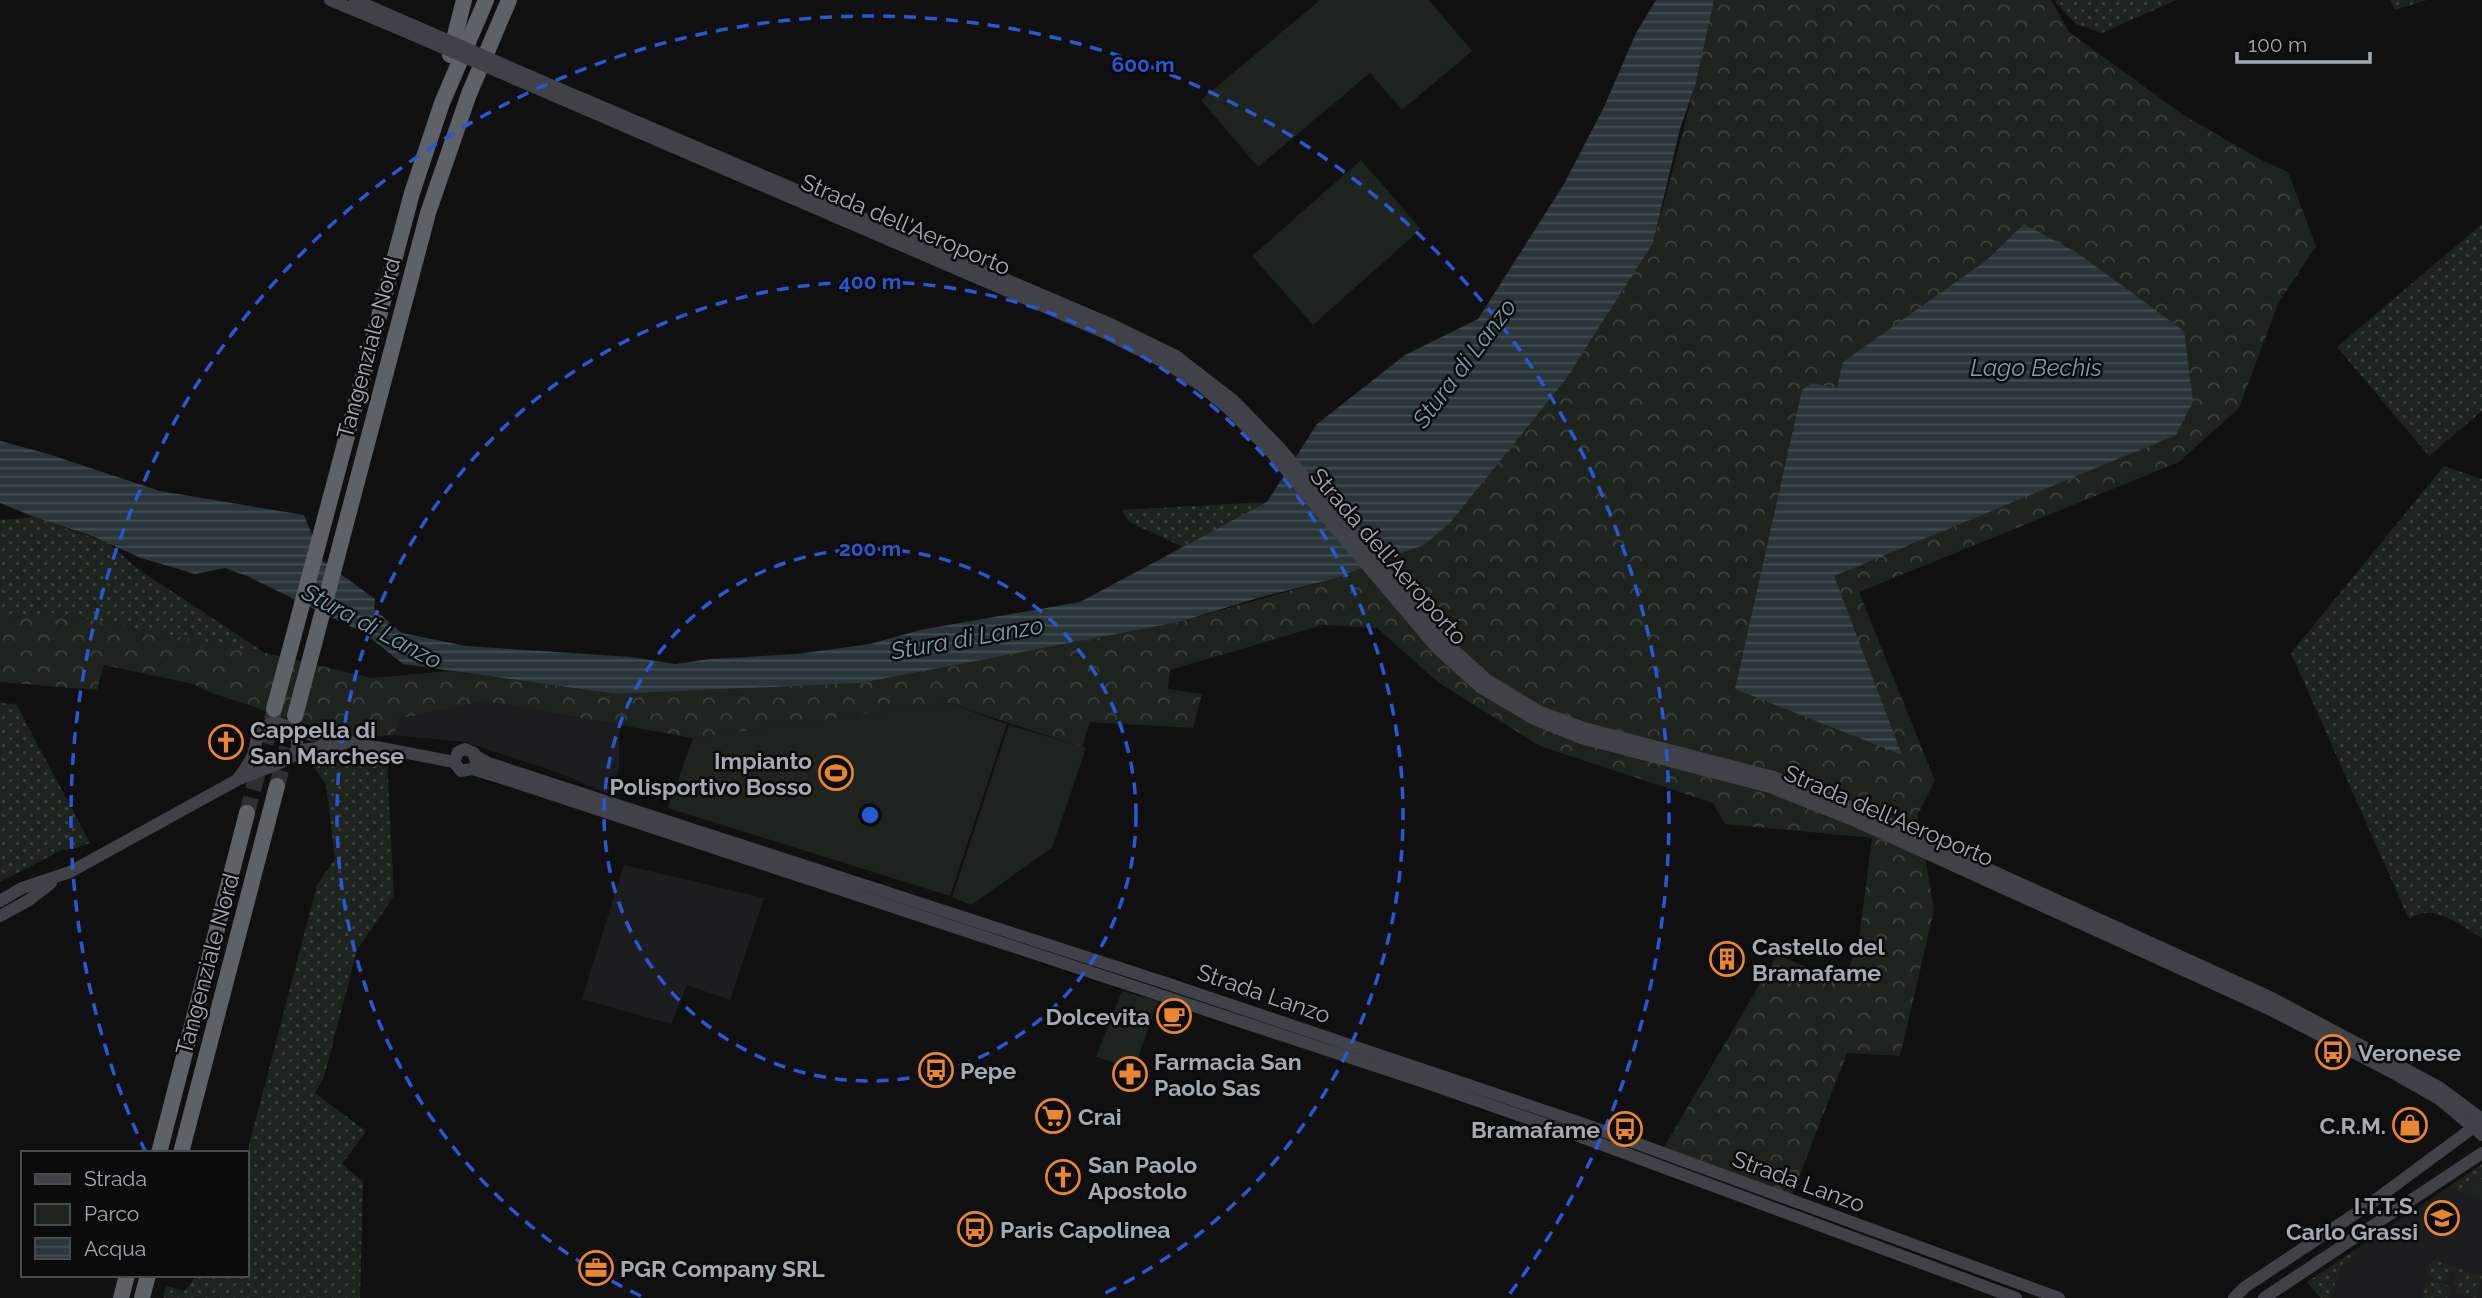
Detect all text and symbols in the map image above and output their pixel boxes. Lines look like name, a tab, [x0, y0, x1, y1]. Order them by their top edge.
scale bar	[2237, 21, 2370, 65]
text: 100 m	[2248, 32, 2307, 57]
text: 600 m	[1111, 52, 1175, 77]
street label: Strada dell'Aeroporto	[797, 168, 1015, 280]
street label: Tangenziale Nord	[331, 254, 405, 442]
text: 400 m	[839, 269, 901, 294]
water label: Stura di Lanzo	[1405, 293, 1522, 434]
water label: Lago Bechis	[1970, 353, 2102, 382]
street label: Strada dell'Aeroporto	[1305, 462, 1473, 650]
text: 200 m	[839, 536, 901, 561]
water label: Stura di Lanzo	[296, 577, 447, 675]
water label: Stura di Lanzo	[888, 610, 1045, 666]
place label: Cappella di San Marchese	[250, 716, 404, 769]
church icon: Cappella di San Marchese	[207, 723, 245, 761]
place label: Impianto Polisportivo Bosso	[609, 747, 812, 800]
sports icon: Impianto Polisportivo Bosso	[817, 754, 855, 792]
street label: Strada dell'Aeroporto	[1780, 759, 1998, 871]
centre of rings	[858, 803, 882, 827]
street label: Tangenziale Nord	[170, 870, 244, 1058]
place label: Castello del Bramafame	[1752, 933, 1885, 986]
building icon: Castello del Bramafame	[1708, 940, 1746, 978]
street label: Strada Lanzo	[1194, 958, 1334, 1028]
cafe icon: Dolcevita	[1155, 997, 1193, 1035]
place label: Dolcevita	[1045, 1003, 1150, 1030]
bus stop icon: Veronese	[2314, 1033, 2352, 1071]
place label: Veronese	[2358, 1039, 2461, 1066]
place label: Farmacia San Paolo Sas	[1154, 1048, 1302, 1101]
bus stop icon: Pepe	[917, 1051, 955, 1089]
pharmacy icon: Farmacia San Paolo Sas	[1111, 1055, 1149, 1093]
place label: Pepe	[960, 1057, 1016, 1084]
supermarket icon: Crai	[1034, 1097, 1072, 1135]
place label: Crai	[1078, 1103, 1122, 1130]
shop icon: C.R.M.	[2391, 1106, 2429, 1144]
bus stop icon: Bramafame	[1606, 1110, 1644, 1148]
place label: C.R.M.	[2320, 1112, 2386, 1139]
place label: Bramafame	[1471, 1116, 1600, 1143]
street label: Strada Lanzo	[1729, 1145, 1869, 1217]
legend	[21, 1151, 248, 1277]
place label: San Paolo Apostolo	[1088, 1151, 1197, 1204]
church icon: San Paolo Apostolo	[1044, 1158, 1082, 1196]
text: Strada	[84, 1166, 147, 1191]
place label: I.T.T.S. Carlo Grassi	[2286, 1192, 2418, 1245]
school or university icon: I.T.T.S. Carlo Grassi	[2423, 1199, 2461, 1237]
text: Parco	[84, 1201, 139, 1226]
bus stop icon: Paris Capolinea	[956, 1210, 994, 1248]
place label: Paris Capolinea	[1000, 1216, 1171, 1243]
text: Acqua	[84, 1236, 146, 1261]
office icon: PGR Company SRL	[577, 1249, 615, 1287]
place label: PGR Company SRL	[620, 1255, 825, 1282]

